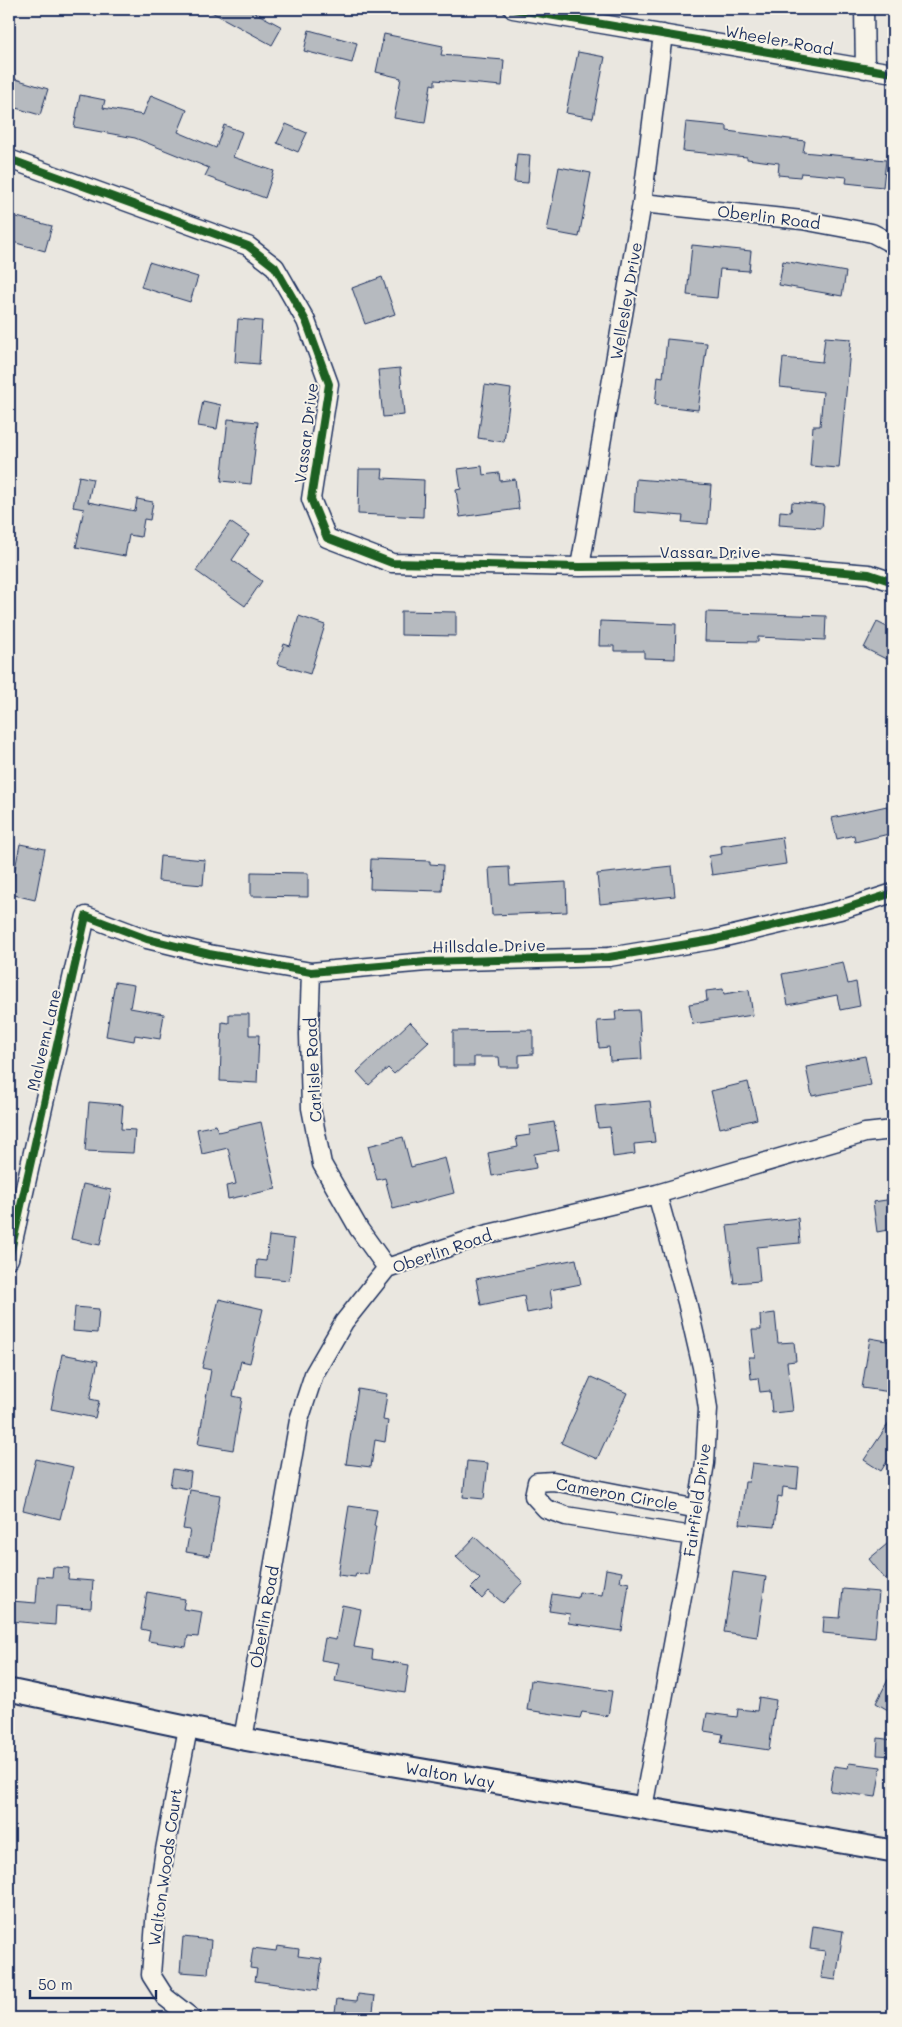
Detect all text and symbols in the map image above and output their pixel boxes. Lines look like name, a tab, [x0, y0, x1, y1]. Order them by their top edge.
street label: Wheeler Road	[723, 20, 835, 59]
street label: Oberlin Road	[716, 200, 822, 233]
street label: Wellesley Drive	[605, 240, 646, 362]
street label: Vassar Drive	[289, 381, 322, 484]
street label: Vassar Drive	[659, 541, 761, 562]
street label: Hillsdale Drive	[432, 934, 546, 957]
street label: Malvern Lane	[22, 987, 65, 1093]
street label: Carlisle Road	[299, 1017, 326, 1123]
street label: Oberlin Road	[389, 1224, 494, 1277]
street label: Fairfield Drive	[678, 1442, 715, 1558]
street label: Cameron Circle	[555, 1472, 680, 1515]
street label: Oberlin Road	[244, 1564, 283, 1670]
street label: Walton Way	[403, 1756, 497, 1793]
street label: Walton Woods Court	[143, 1787, 186, 1947]
scale bar	[30, 1967, 156, 1999]
text: 50 m	[38, 1974, 73, 1994]

